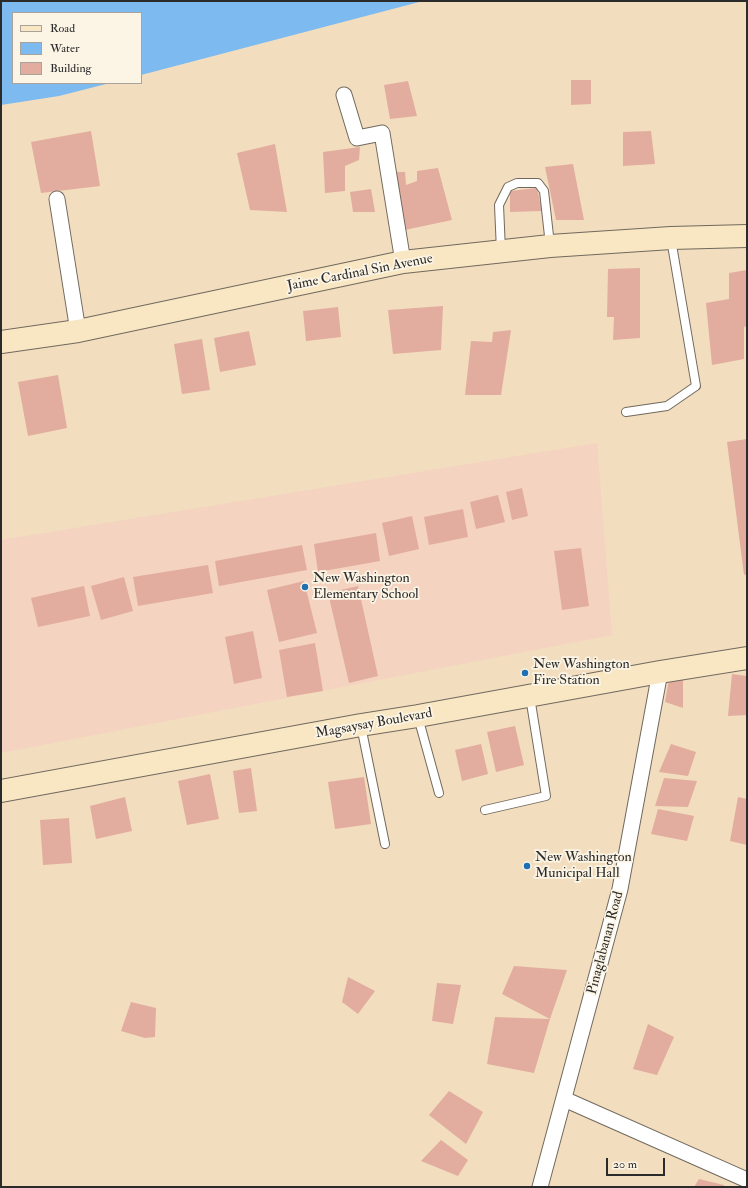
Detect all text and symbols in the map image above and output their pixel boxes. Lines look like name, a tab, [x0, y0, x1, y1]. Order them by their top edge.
legend	[12, 12, 142, 84]
text: Road	[50, 21, 75, 36]
text: Water	[50, 41, 79, 56]
text: Building	[50, 61, 91, 76]
street label: Jaime Cardinal Sin Avenue	[286, 251, 434, 295]
place label: New Washington Elementary School	[313, 571, 419, 604]
marker: New Washington Elementary School	[300, 582, 310, 592]
place label: New Washington Fire Station	[533, 657, 630, 690]
marker: New Washington Fire Station	[520, 668, 530, 678]
street label: Magsaysay Boulevard	[314, 705, 434, 743]
place label: New Washington Municipal Hall	[535, 850, 632, 882]
marker: New Washington Municipal Hall	[522, 861, 532, 871]
street label: Pinaglabanan Road	[584, 890, 628, 996]
scale bar	[608, 1150, 667, 1176]
text: 20 m	[613, 1157, 637, 1172]

